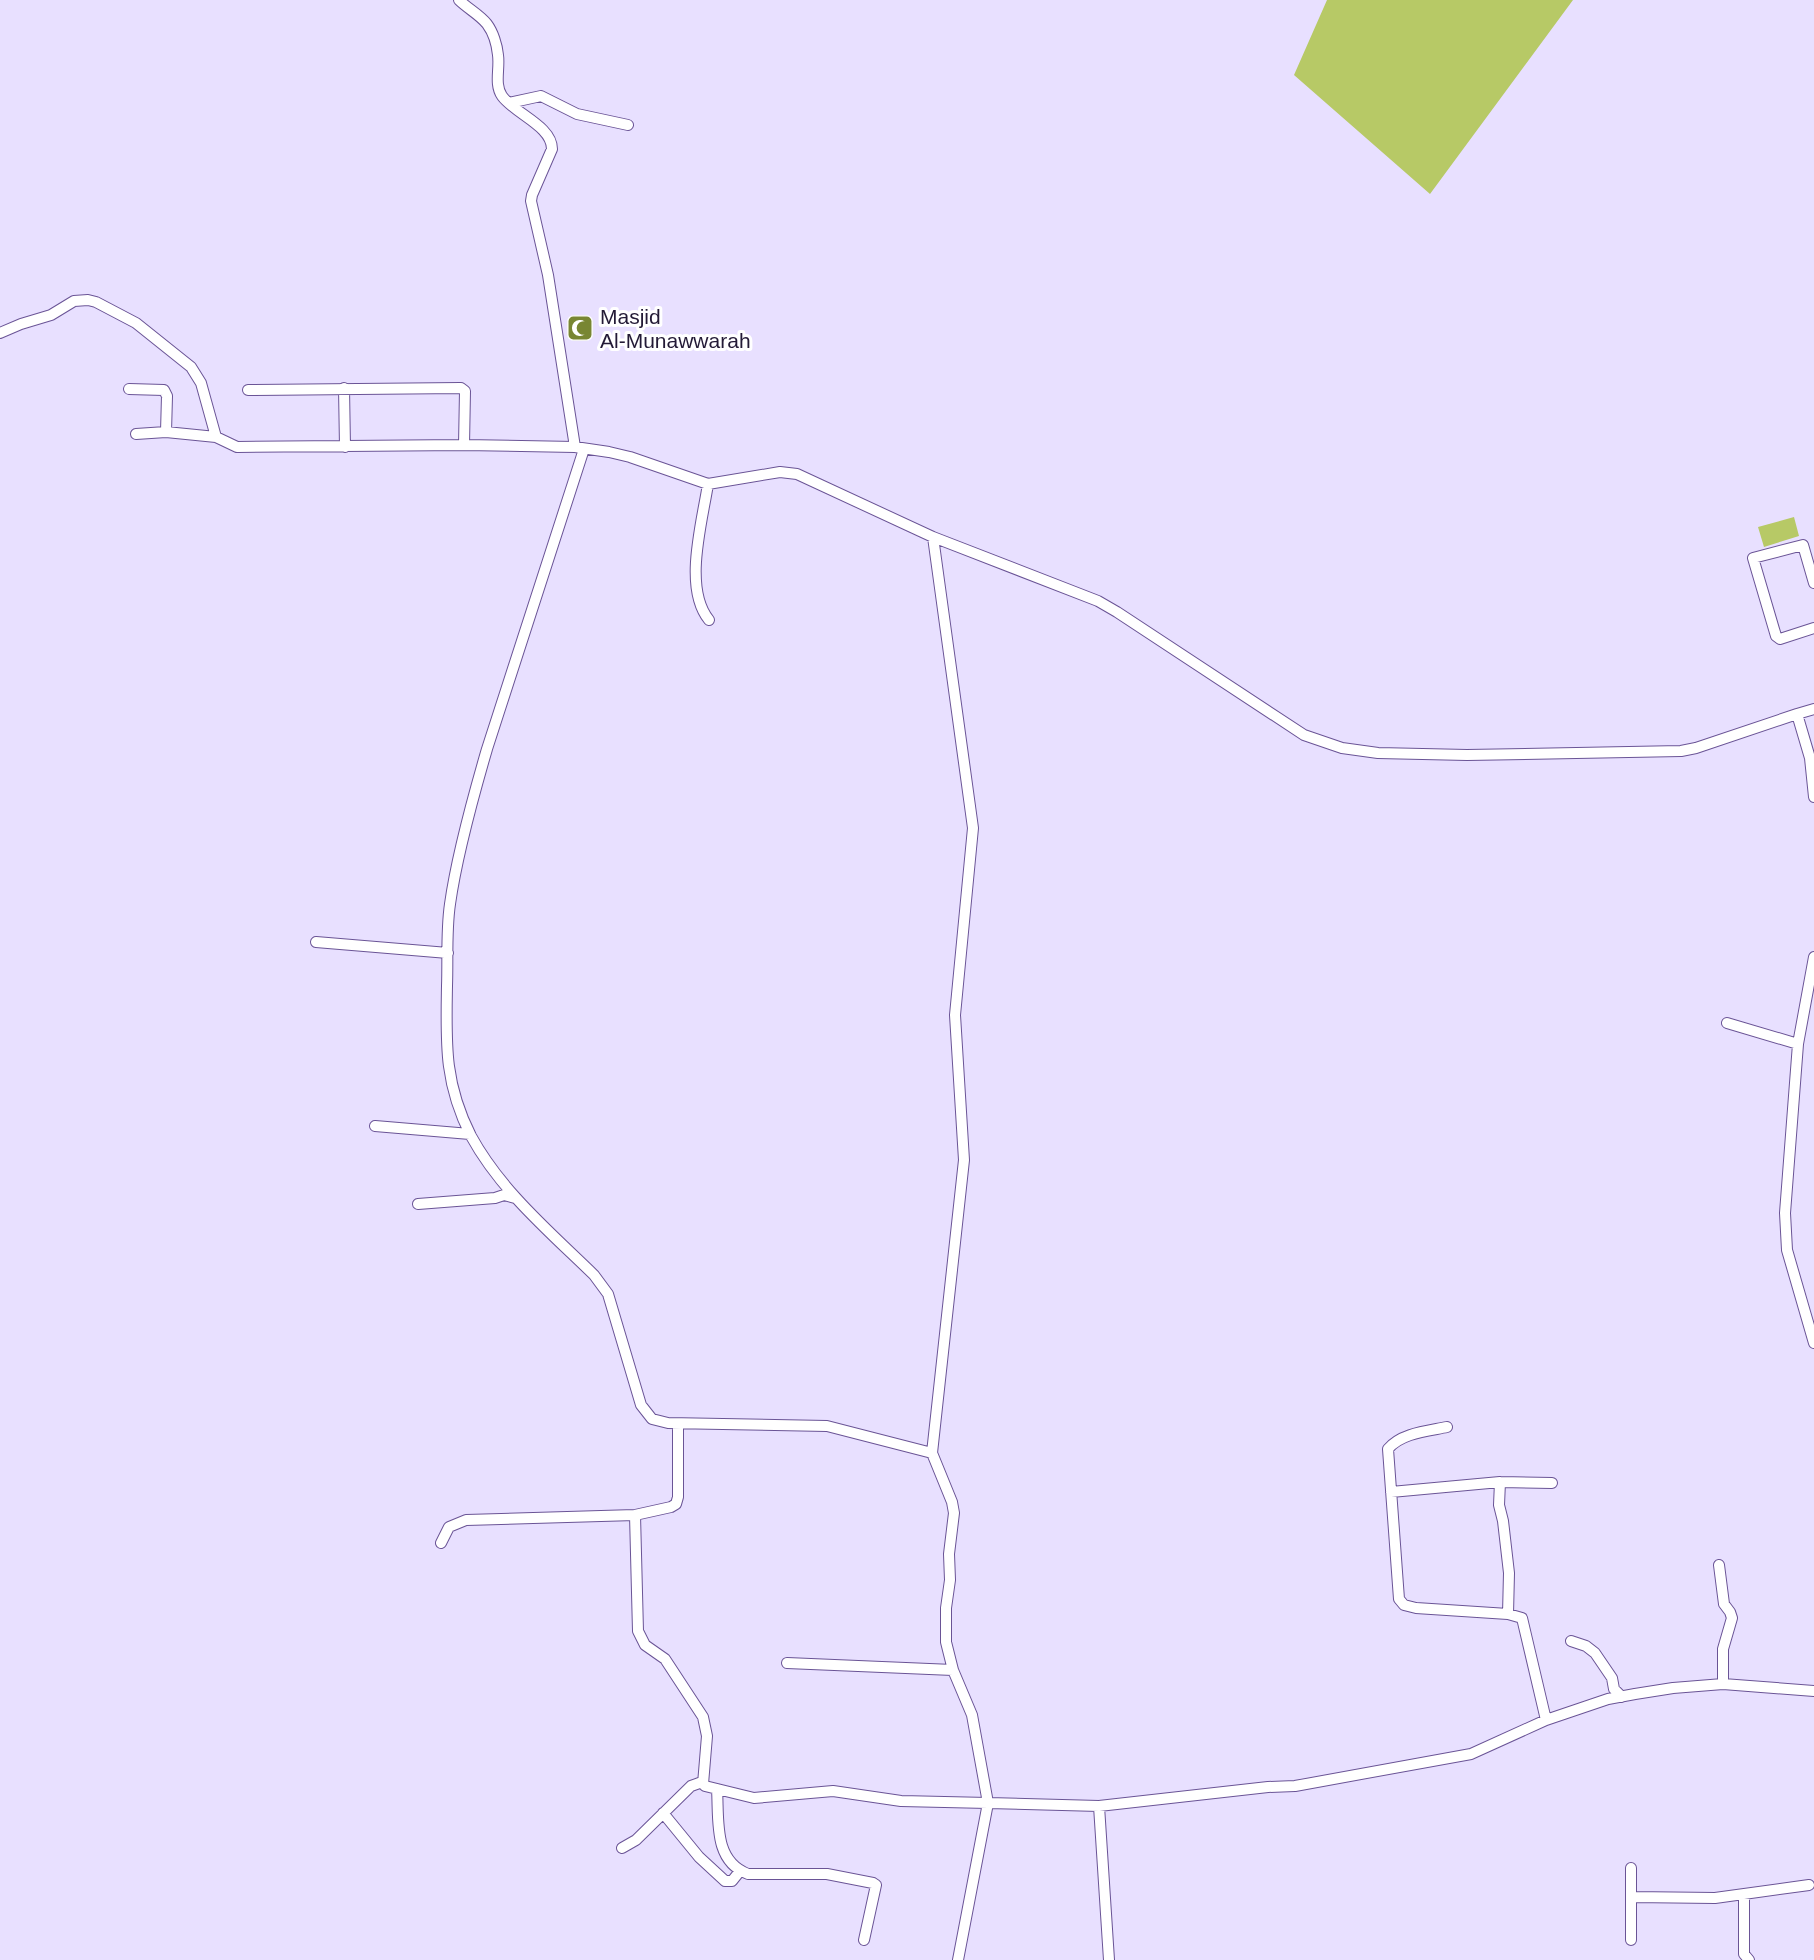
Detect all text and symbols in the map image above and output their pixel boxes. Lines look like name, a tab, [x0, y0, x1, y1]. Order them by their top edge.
place label: Masjid Al-Munawwarah	[600, 305, 751, 352]
mosque icon: Masjid Al-Munawwarah	[565, 313, 595, 343]

